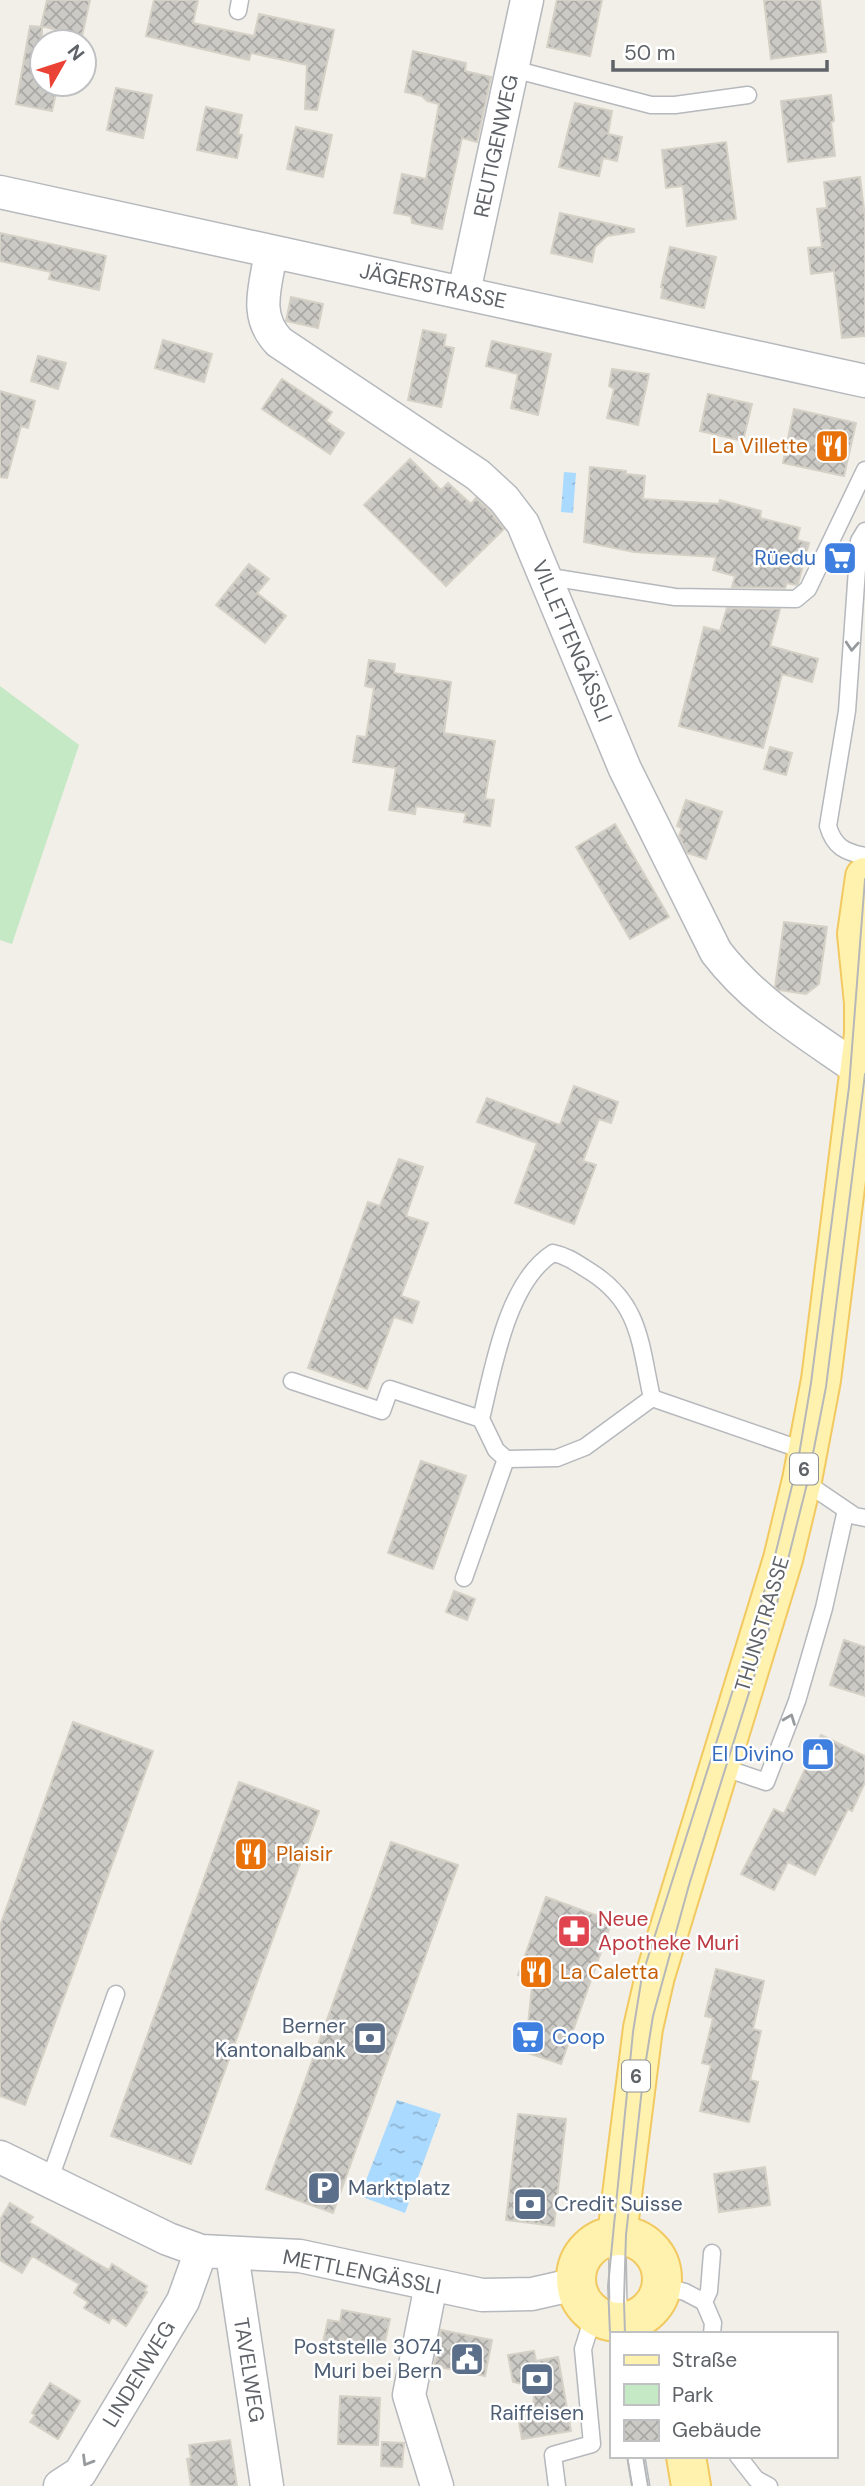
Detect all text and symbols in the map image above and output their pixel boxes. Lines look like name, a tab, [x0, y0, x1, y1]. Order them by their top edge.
north arrow	[28, 28, 98, 98]
scale bar	[613, 28, 826, 72]
text: N	[62, 39, 90, 66]
text: 50 m	[624, 39, 675, 67]
street label: REUTIGENWEG	[467, 72, 525, 220]
street label: JÄGERSTRASSE	[357, 257, 509, 315]
restaurant icon: La Villette	[813, 427, 851, 465]
place label: La Villette	[712, 432, 808, 460]
supermarket icon: Rüedu	[821, 539, 859, 577]
place label: Rüedu	[754, 544, 816, 572]
street label: VILLETTENGÄSSLI	[525, 556, 619, 726]
one-way arrow	[844, 641, 859, 652]
road number: 6	[790, 1454, 818, 1484]
street label: THUNSTRASSE	[728, 1553, 796, 1695]
one-way arrow	[782, 1713, 796, 1725]
shop icon: El Divino	[799, 1735, 837, 1773]
place label: El Divino	[712, 1740, 794, 1768]
restaurant icon: Plaisir	[232, 1835, 270, 1873]
place label: Plaisir	[276, 1840, 333, 1868]
place label: Neue Apotheke Muri	[598, 1905, 739, 1957]
pharmacy icon: Neue Apotheke Muri	[555, 1912, 593, 1950]
restaurant icon: La Caletta	[517, 1953, 555, 1991]
place label: La Caletta	[560, 1958, 659, 1986]
place label: Berner Kantonalbank	[215, 2012, 346, 2064]
supermarket icon: Coop	[509, 2018, 547, 2056]
bank icon: Berner Kantonalbank	[351, 2019, 389, 2057]
place label: Coop	[552, 2023, 605, 2051]
road number: 6	[622, 2060, 650, 2092]
parking icon: Marktplatz	[305, 2169, 343, 2207]
place label: Marktplatz	[348, 2174, 450, 2202]
bank icon: Credit Suisse	[511, 2185, 549, 2223]
place label: Credit Suisse	[554, 2190, 683, 2218]
street label: METTLENGÄSSLI	[280, 2243, 444, 2301]
street label: LINDENWEG	[96, 2316, 182, 2432]
street label: TAVELWEG	[227, 2316, 271, 2424]
legend	[610, 2332, 837, 2458]
place label: Poststelle 3074 Muri bei Bern	[294, 2333, 442, 2385]
public building icon: Poststelle 3074 Muri bei Bern	[448, 2340, 486, 2378]
text: Straße	[672, 2346, 737, 2374]
bank icon: Raiffeisen	[518, 2360, 556, 2398]
text: Park	[672, 2381, 714, 2409]
place label: Raiffeisen	[490, 2399, 584, 2427]
text: Gebäude	[672, 2416, 762, 2444]
one-way arrow	[82, 2454, 95, 2467]

